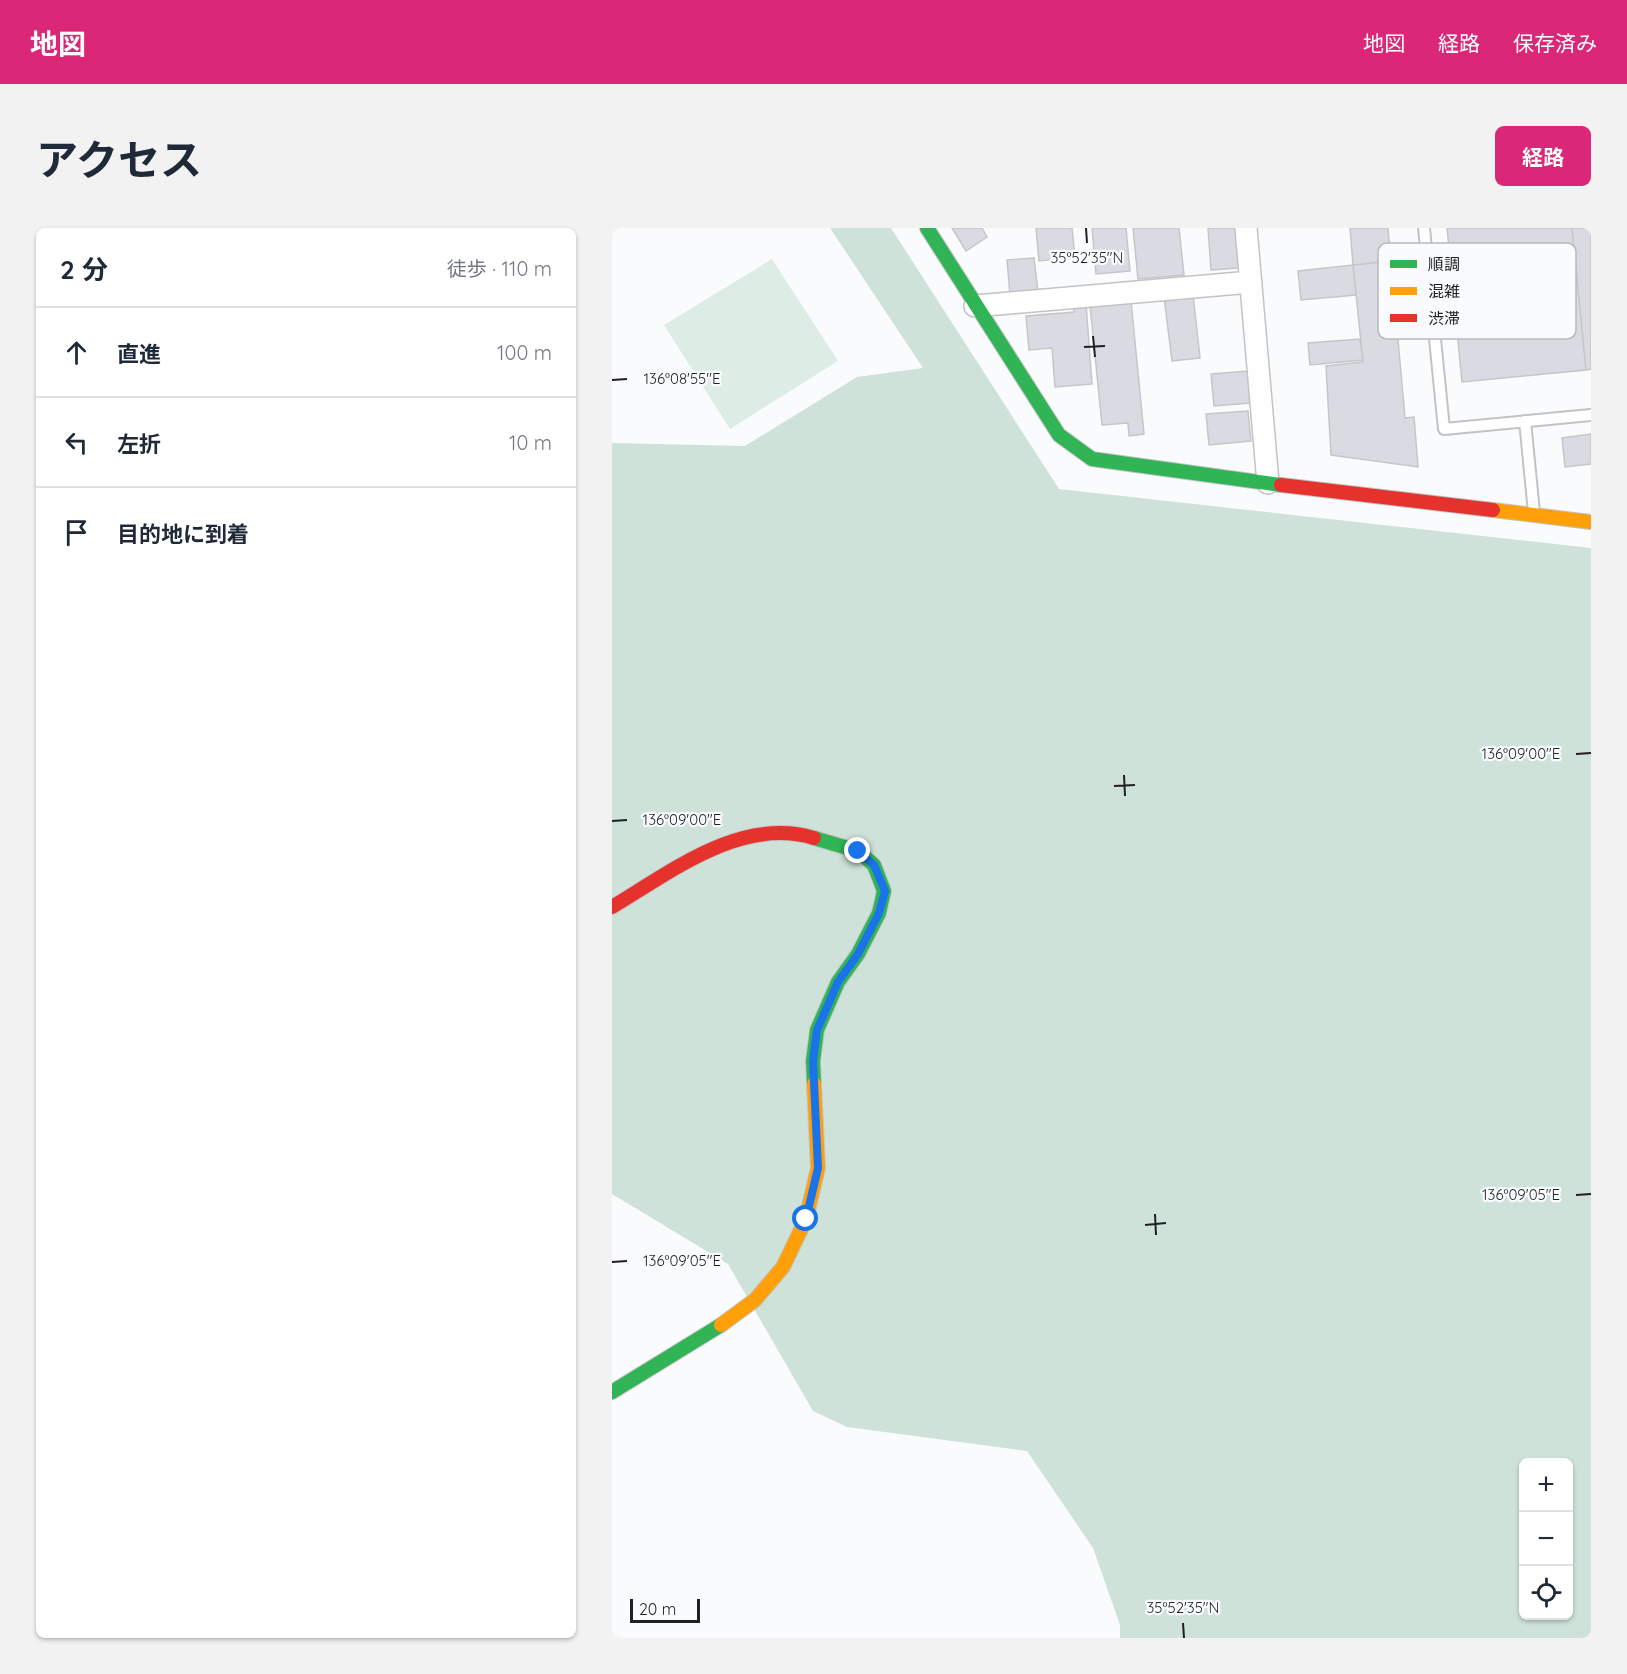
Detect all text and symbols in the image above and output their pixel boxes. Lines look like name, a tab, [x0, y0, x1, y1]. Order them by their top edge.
text: 地図	[30, 26, 86, 61]
text: 地図	[1363, 30, 1405, 56]
text: 経路	[1438, 30, 1480, 56]
text: 保存済み	[1513, 30, 1597, 56]
button: 経路	[1495, 126, 1591, 186]
text: アクセス	[36, 133, 202, 186]
legend	[1378, 243, 1576, 339]
text: 35°52'35"N	[1050, 248, 1124, 267]
text: 2 分	[60, 253, 108, 286]
text: 順調	[1428, 254, 1460, 274]
text: 徒歩 · 110 m	[447, 256, 552, 281]
text: 混雑	[1428, 281, 1460, 301]
text: 渋滞	[1428, 308, 1460, 328]
icon: ahead	[60, 336, 93, 369]
text: 直進	[117, 340, 161, 368]
text: 100 m	[497, 340, 552, 365]
text: 136°08'55"E	[644, 369, 721, 388]
icon: left	[60, 426, 93, 459]
text: 左折	[117, 430, 161, 458]
text: 10 m	[509, 430, 552, 455]
icon: arrive	[60, 516, 93, 549]
text: 目的地に到着	[117, 520, 249, 548]
text: 136°09'00"E	[1482, 744, 1560, 763]
text: 136°09'00"E	[643, 810, 721, 829]
route end	[844, 837, 870, 863]
text: 136°09'05"E	[1482, 1185, 1560, 1204]
route start	[792, 1205, 818, 1231]
text: 136°09'05"E	[643, 1251, 721, 1270]
map controls	[1519, 1458, 1573, 1620]
button: +	[1519, 1458, 1573, 1512]
button: −	[1519, 1512, 1573, 1566]
button: locate	[1519, 1566, 1573, 1620]
scale bar	[630, 1596, 700, 1624]
text: 35°52'35"N	[1146, 1598, 1220, 1617]
text: 20 m	[639, 1599, 676, 1619]

